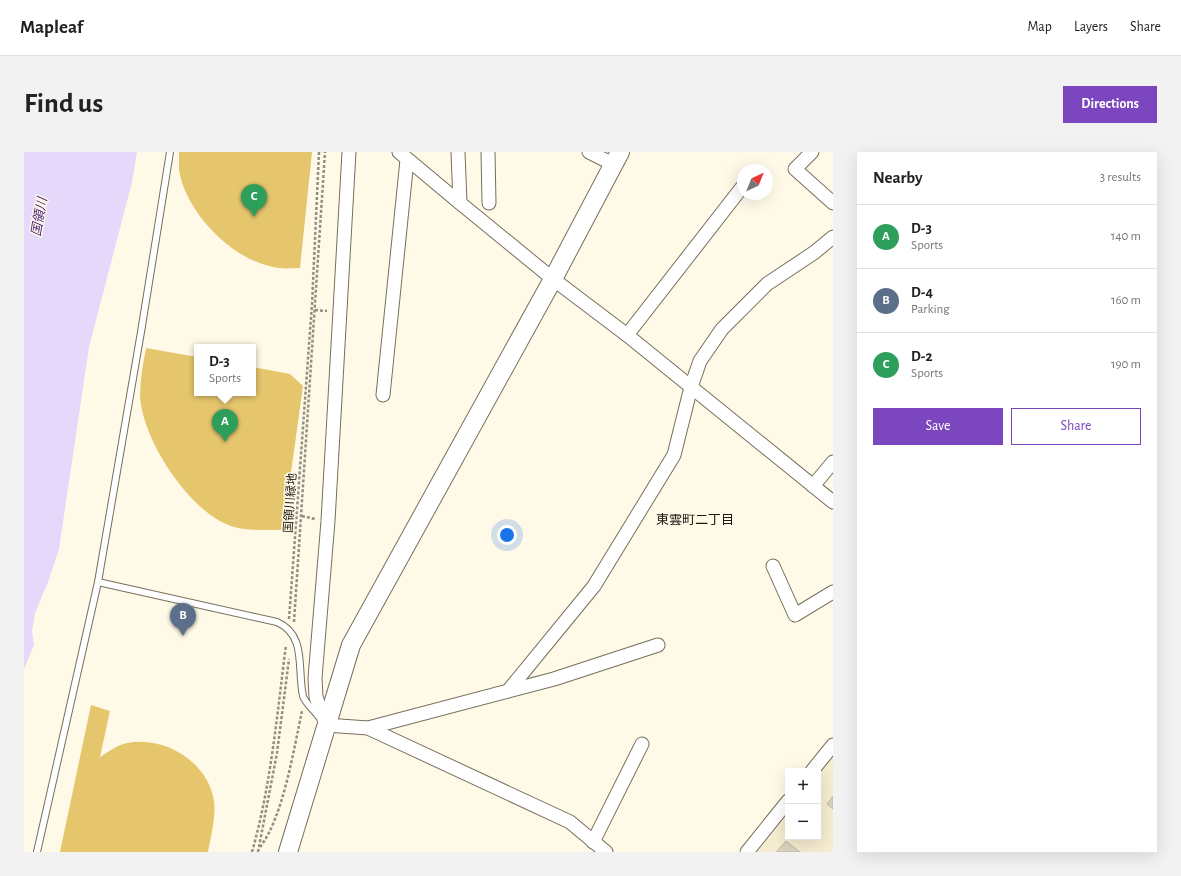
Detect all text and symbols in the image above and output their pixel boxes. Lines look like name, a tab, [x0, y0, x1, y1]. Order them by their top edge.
text: Mapleaf	[20, 18, 83, 37]
text: Map	[1027, 20, 1052, 34]
text: Layers	[1074, 20, 1108, 34]
text: Share	[1130, 20, 1161, 34]
button: Directions	[1063, 86, 1157, 123]
text: Find us	[24, 90, 103, 118]
north arrow	[737, 164, 773, 200]
text: Nearby	[873, 169, 923, 186]
text: 3 results	[1100, 171, 1141, 184]
pin: C	[241, 184, 267, 217]
water label: 国領川	[29, 195, 50, 237]
text: D-3	[911, 221, 932, 236]
text: A	[882, 230, 890, 243]
text: 140 m	[1111, 230, 1141, 243]
text: Sports	[911, 239, 943, 252]
text: D-4	[911, 285, 933, 300]
text: B	[882, 294, 890, 307]
text: 160 m	[1111, 294, 1141, 307]
text: Parking	[911, 303, 950, 316]
popup	[194, 344, 256, 396]
text: D-2	[911, 349, 932, 364]
text: D-3	[209, 354, 230, 369]
text: C	[883, 358, 889, 371]
text: 190 m	[1111, 358, 1141, 371]
text: Sports	[911, 367, 943, 380]
text: Sports	[209, 372, 241, 385]
button: Save	[873, 408, 1003, 445]
button: Share	[1011, 408, 1141, 445]
pin: A	[212, 409, 238, 442]
street label: 国領川緑地	[281, 473, 298, 533]
district label: 東雲町二丁目	[656, 513, 734, 527]
your location	[497, 525, 517, 545]
pin: B	[170, 603, 196, 636]
map controls	[785, 768, 821, 840]
button: +	[785, 768, 821, 804]
button: −	[785, 804, 821, 840]

